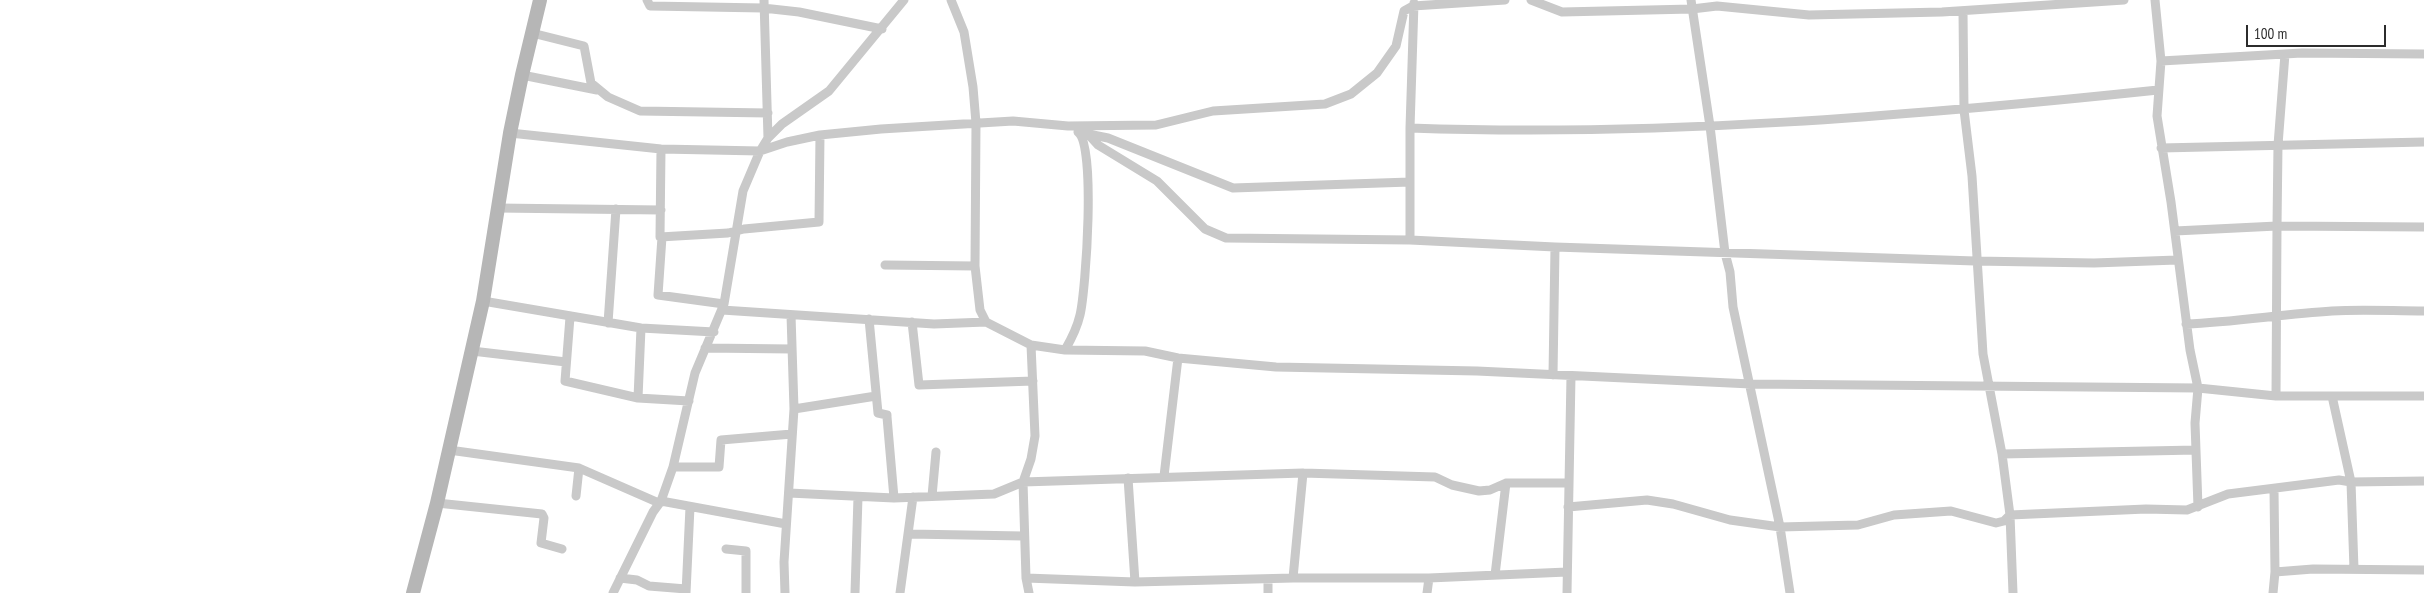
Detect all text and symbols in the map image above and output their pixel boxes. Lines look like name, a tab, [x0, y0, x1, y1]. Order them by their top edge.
scale bar	[2249, 15, 2389, 47]
text: 100 m	[2254, 24, 2287, 43]

